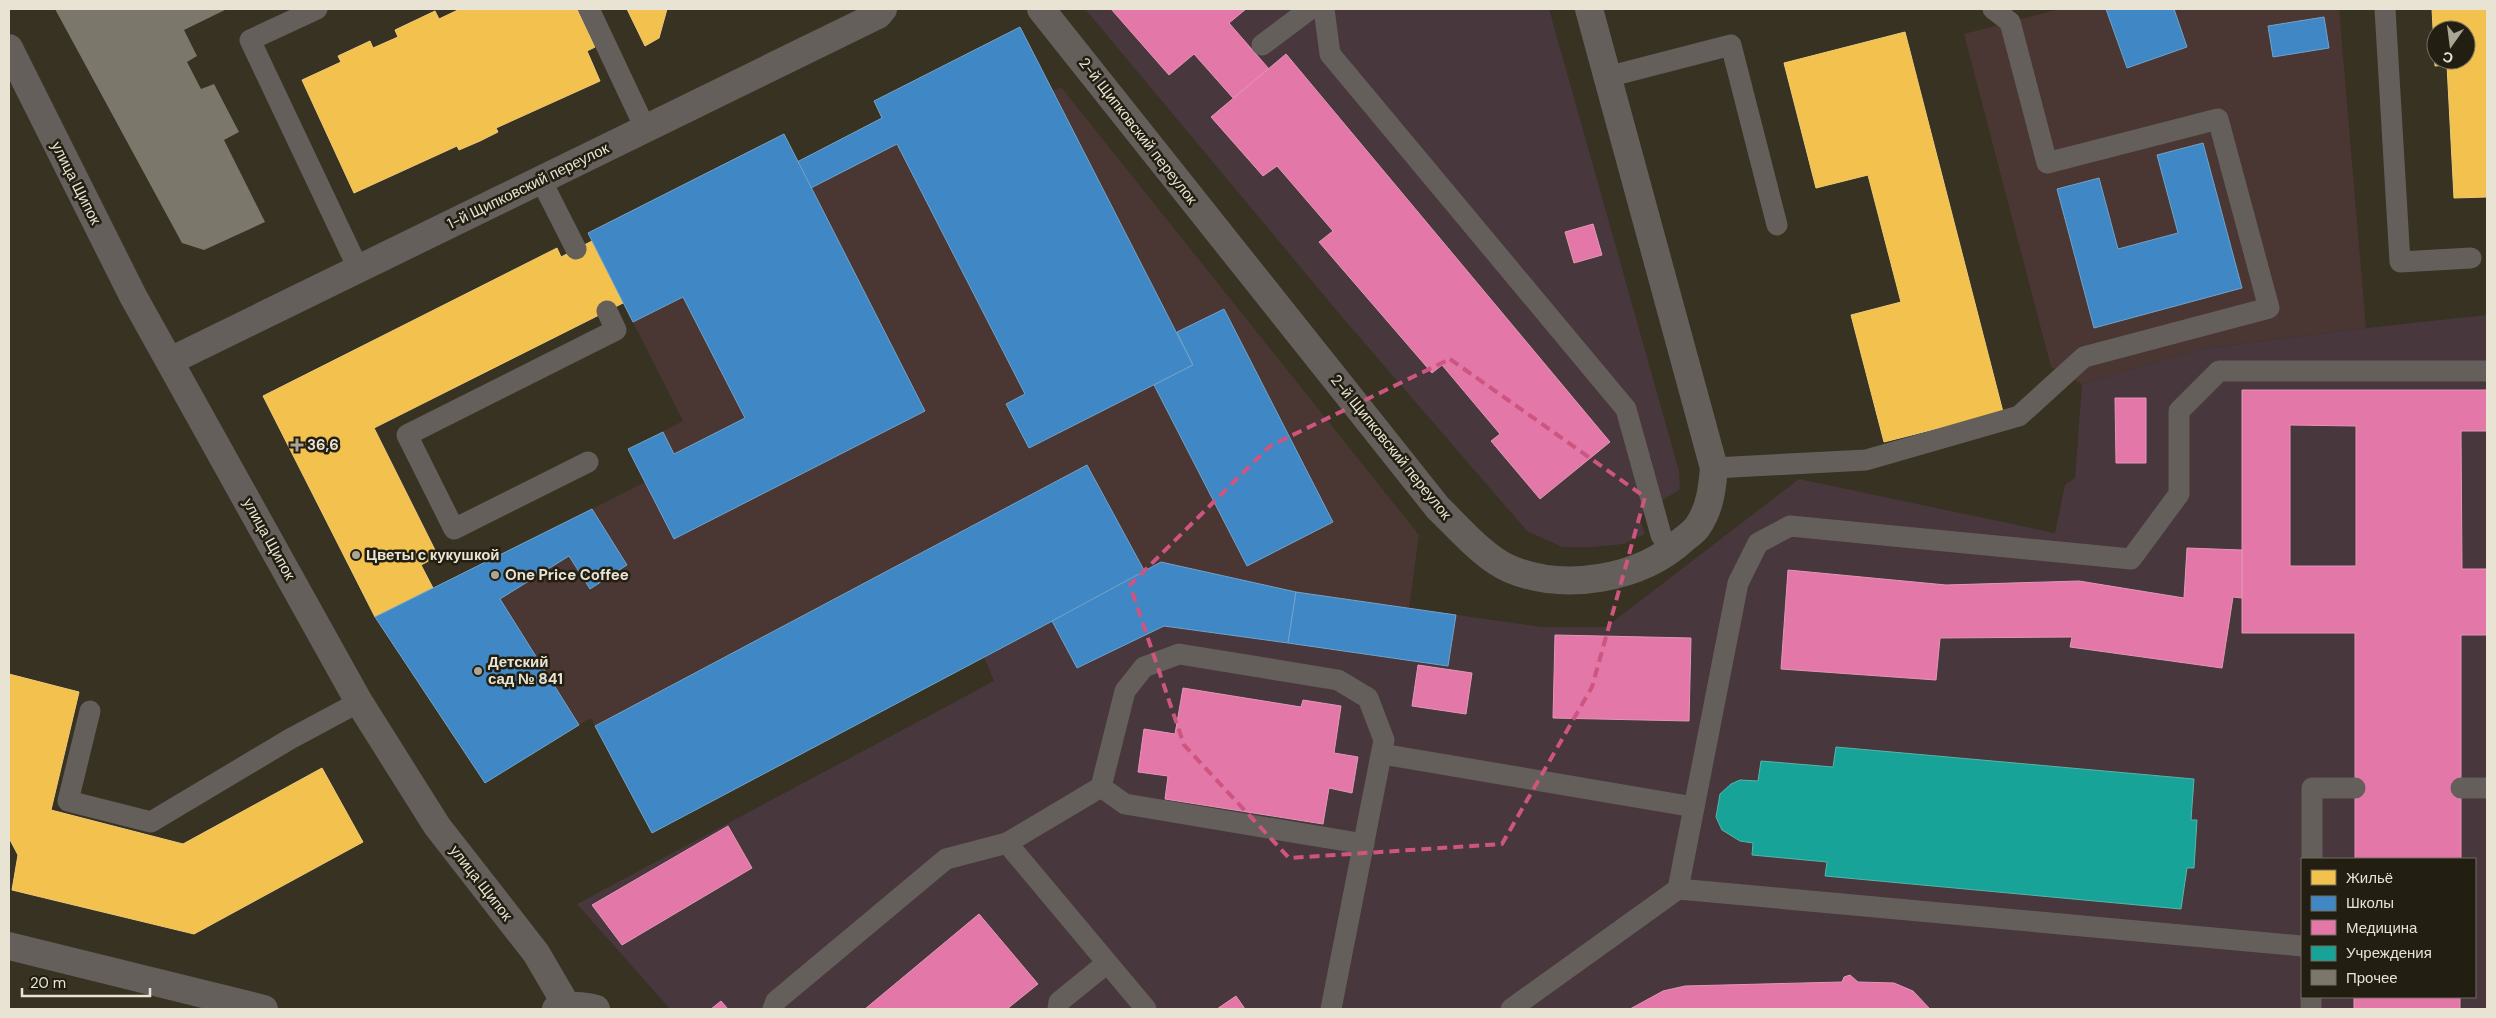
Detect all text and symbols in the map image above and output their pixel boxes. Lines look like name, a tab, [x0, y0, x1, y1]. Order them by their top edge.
north arrow	[2426, 20, 2476, 70]
text: С	[2441, 48, 2455, 68]
street label: 2-й Щипковский переулок	[1074, 53, 1202, 209]
street label: улица Щипок	[47, 138, 106, 228]
street label: 1-й Щипковский переулок	[444, 138, 612, 234]
street label: 2-й Щипковский переулок	[1326, 370, 1456, 524]
place label: 36,6	[307, 435, 339, 455]
marker: 36,6	[291, 439, 303, 451]
street label: улица Щипок	[238, 494, 300, 584]
place label: Цветы с кукушкой	[366, 545, 500, 565]
marker: Цветы с кукушкой	[350, 549, 362, 561]
place label: One Price Coffee	[505, 565, 629, 585]
marker: One Price Coffee	[489, 569, 501, 581]
place label: Детский сад № 841	[488, 652, 563, 689]
marker: Детский сад № 841	[472, 665, 484, 677]
street label: улица Щипок	[445, 841, 517, 925]
legend	[2301, 858, 2476, 998]
text: Жильё	[2346, 868, 2393, 888]
text: Школы	[2346, 893, 2394, 913]
text: Медицина	[2346, 918, 2418, 938]
text: Учреждения	[2346, 943, 2432, 963]
scale bar	[22, 966, 150, 998]
text: Прочее	[2346, 968, 2398, 988]
text: 20 m	[30, 973, 66, 993]

